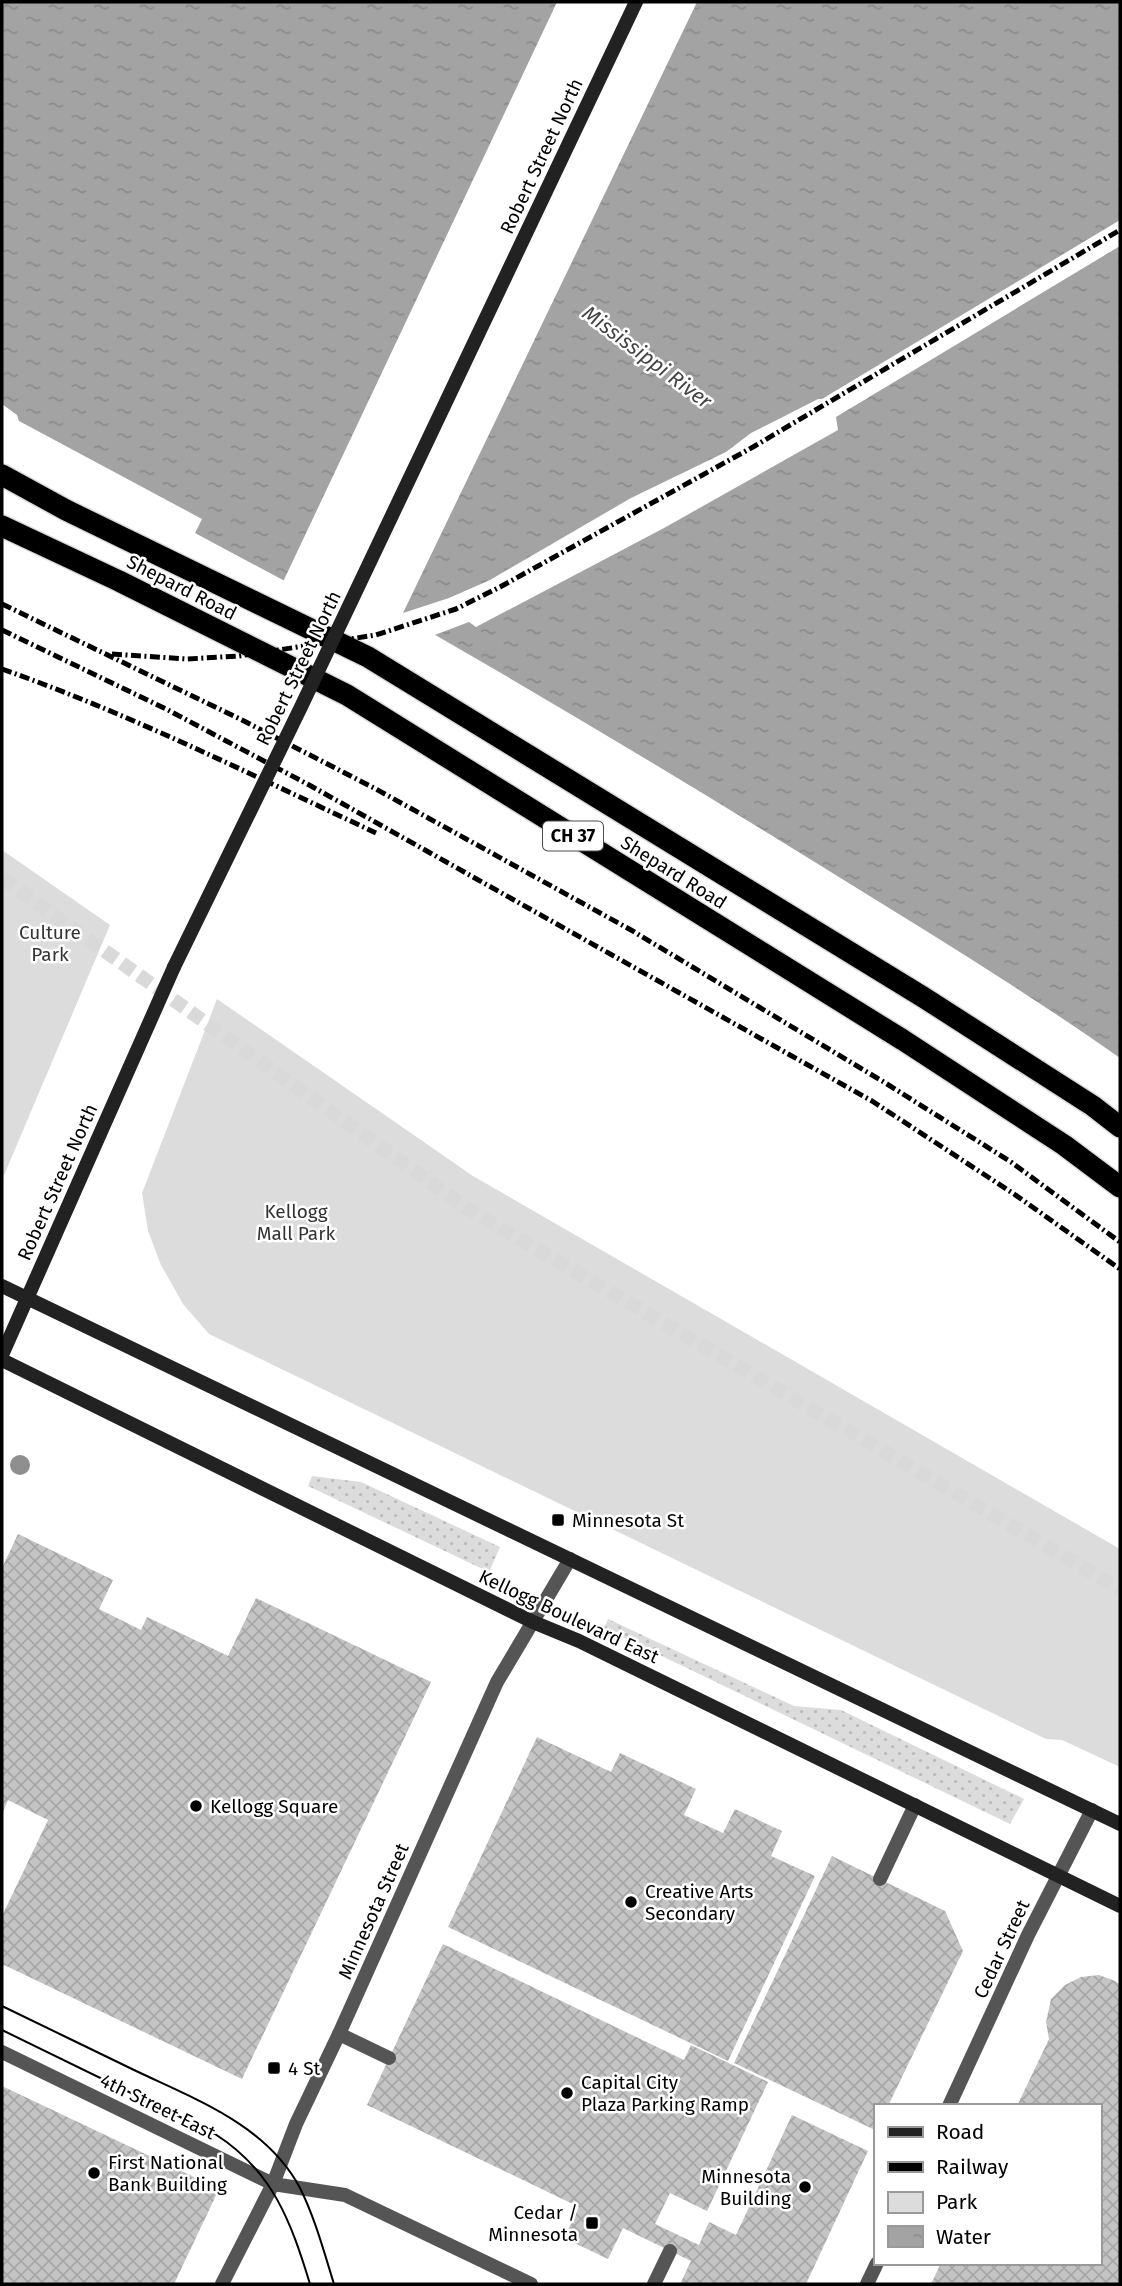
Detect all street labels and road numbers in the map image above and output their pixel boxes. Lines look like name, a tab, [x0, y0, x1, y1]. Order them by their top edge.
street label: Robert Street North	[495, 75, 588, 238]
street label: Shepard Road	[123, 550, 241, 625]
street label: Robert Street North	[251, 587, 346, 749]
road number: CH 37	[543, 822, 603, 850]
street label: Shepard Road	[617, 831, 731, 914]
street label: Robert Street North	[13, 1100, 102, 1264]
street label: Kellogg Boulevard East	[475, 1565, 663, 1668]
street label: Minnesota Street	[333, 1840, 414, 1983]
street label: Cedar Street	[969, 1896, 1034, 2002]
street label: 4th Street East	[96, 2069, 219, 2144]

